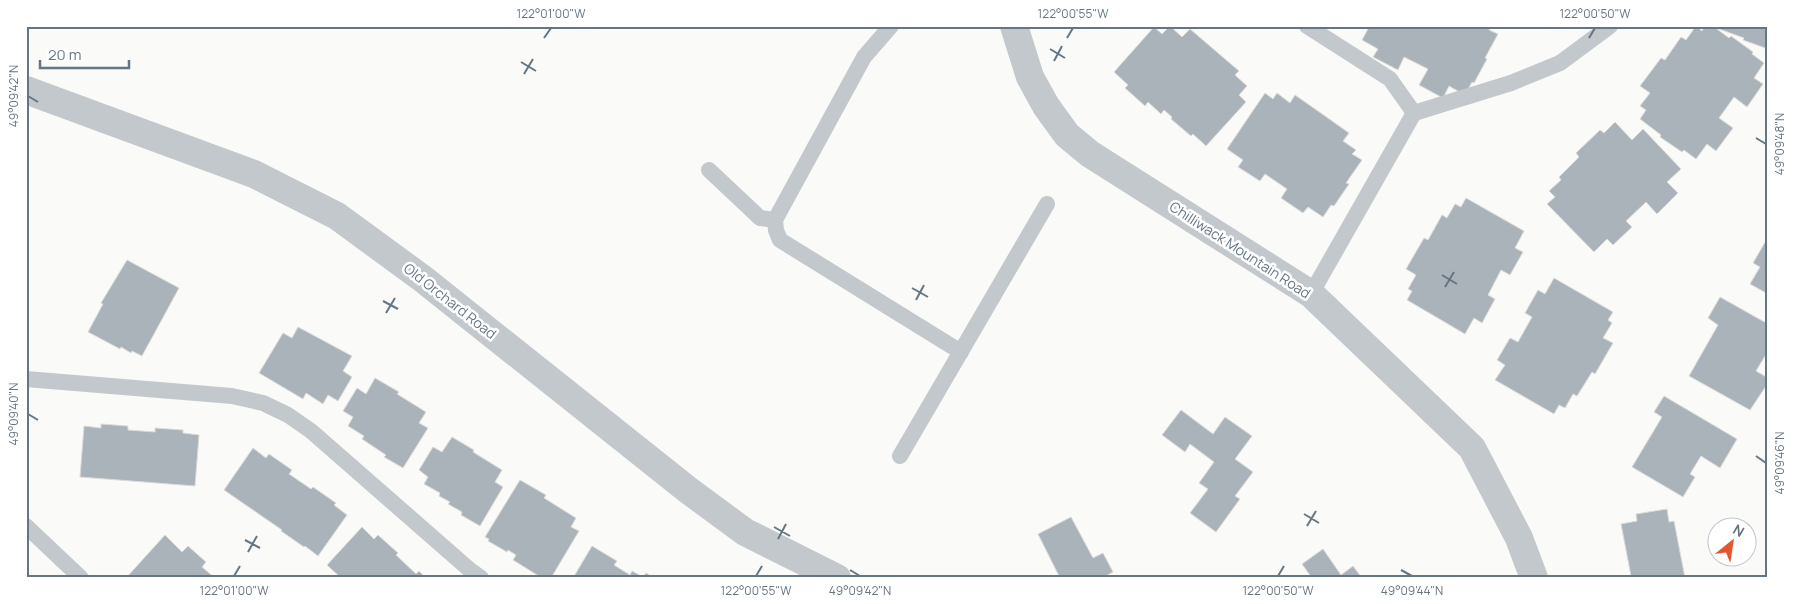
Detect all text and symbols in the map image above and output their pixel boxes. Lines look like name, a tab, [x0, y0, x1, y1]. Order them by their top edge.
text: 122°01'00"W	[517, 5, 586, 22]
text: 122°00'55"W	[1038, 5, 1109, 22]
text: 122°00'50"W	[1559, 5, 1631, 22]
scale bar	[40, 38, 129, 70]
text: 20 m	[48, 44, 81, 65]
text: 49°09'42"N	[5, 65, 22, 127]
text: 49°09'48"N	[1771, 113, 1788, 175]
street label: Chilliwack Mountain Road	[1166, 197, 1314, 302]
street label: Old Orchard Road	[400, 258, 501, 343]
text: 49°09'40"N	[5, 382, 22, 446]
text: 49°09'46"N	[1771, 431, 1788, 495]
north arrow	[1706, 516, 1756, 566]
text: N	[1730, 520, 1748, 541]
text: 122°01'00"W	[200, 582, 269, 599]
text: 122°00'55"W	[721, 582, 792, 599]
text: 49°09'42"N	[829, 582, 891, 599]
text: 122°00'50"W	[1242, 582, 1314, 599]
text: 49°09'44"N	[1381, 582, 1443, 599]

